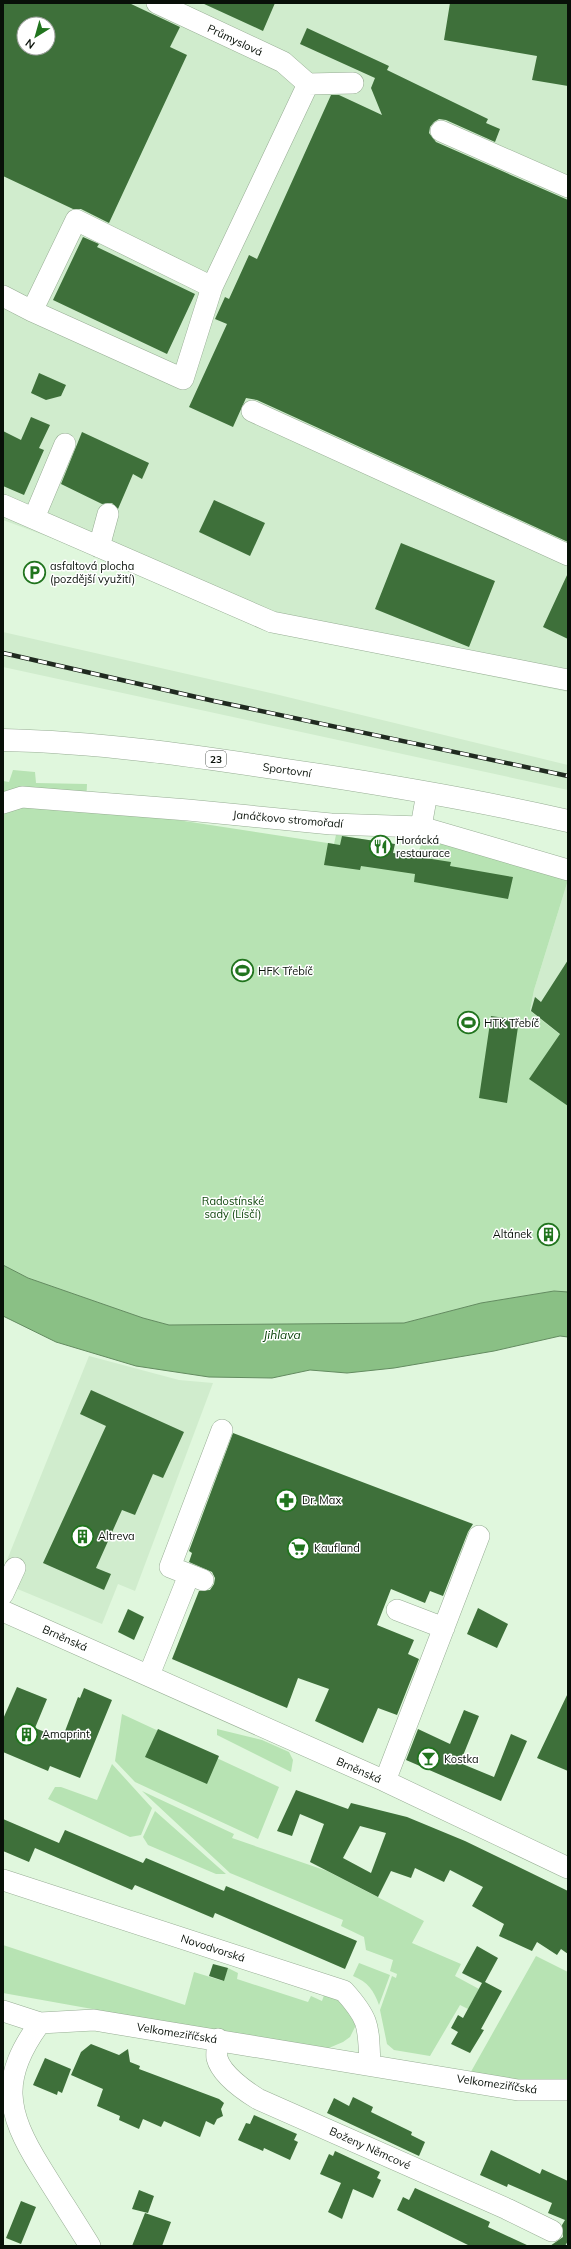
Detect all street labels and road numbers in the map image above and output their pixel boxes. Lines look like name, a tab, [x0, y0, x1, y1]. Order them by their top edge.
street label: Průmyslová	[205, 21, 265, 59]
road number: 23	[206, 751, 226, 767]
street label: Sportovní	[262, 760, 314, 781]
street label: Janáčkovo stromořadí	[232, 807, 345, 831]
street label: Brněnská	[40, 1622, 90, 1654]
street label: Brněnská	[334, 1754, 384, 1786]
street label: Novodvorská	[179, 1931, 247, 1965]
street label: Velkomeziříčská	[136, 2020, 218, 2046]
street label: Velkomeziříčská	[456, 2071, 538, 2097]
street label: Boženy Němcové	[327, 2124, 413, 2172]

